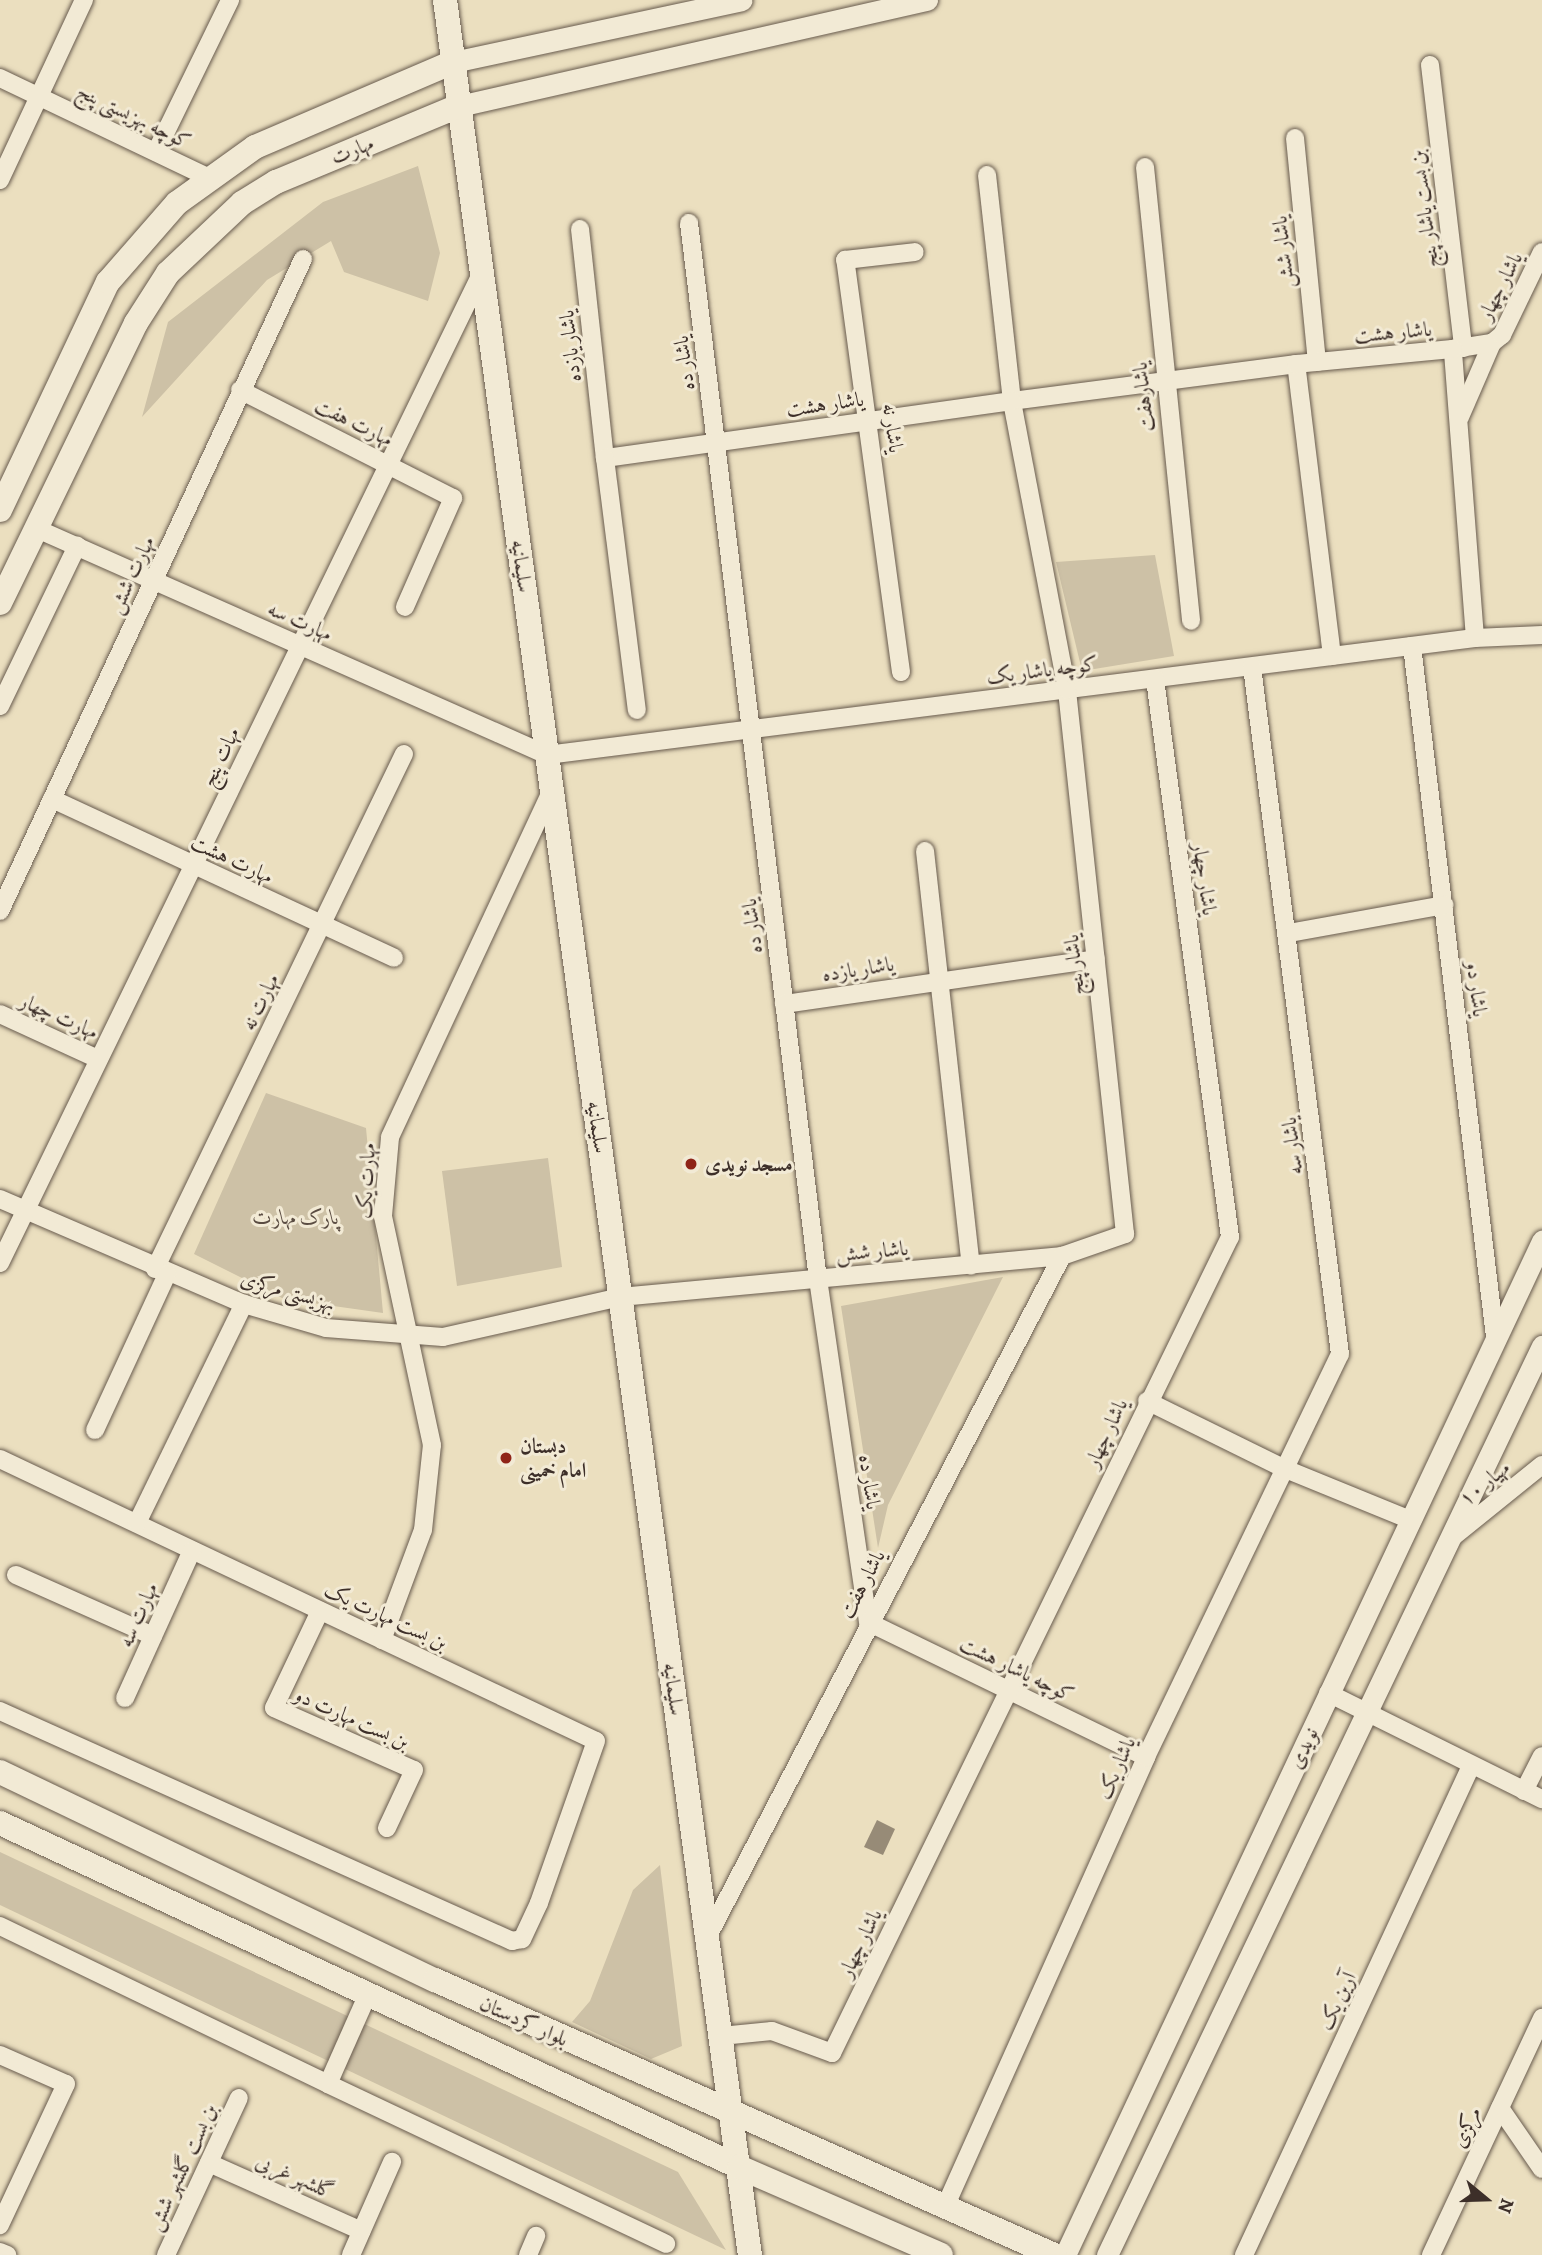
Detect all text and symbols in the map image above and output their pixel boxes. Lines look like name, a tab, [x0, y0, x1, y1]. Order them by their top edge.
street label: کوچه بهزیستی پنج	[73, 78, 195, 154]
street label: مهارت	[327, 130, 377, 170]
street label: بن بست یاشار پنج	[1404, 149, 1444, 269]
street label: یاشار شش	[1267, 215, 1299, 289]
street label: یاشار چهار	[1472, 248, 1528, 324]
street label: یاشار یازده	[554, 309, 586, 383]
street label: یاشار هشت	[1353, 316, 1433, 348]
street label: یاشار ده	[668, 334, 700, 392]
street label: یاشارهفت	[1127, 361, 1159, 433]
street label: یاشار هشت	[785, 386, 865, 422]
street label: مهارت هفت	[311, 392, 397, 452]
street label: یاشار نه	[877, 401, 909, 455]
street label: مهارت شش	[102, 532, 160, 618]
street label: سلیمانیه	[506, 538, 538, 594]
street label: مهارت سه	[264, 596, 336, 646]
street label: کوچه یاشار یک	[985, 651, 1099, 689]
street label: مهات پنج	[195, 723, 245, 791]
street label: مهارت هشت	[187, 829, 277, 889]
street label: یاشار چهار	[1187, 841, 1223, 917]
street label: یاشار ده	[736, 897, 768, 955]
street label: یاشار پنج	[1058, 933, 1090, 997]
street label: یاشار یازده	[820, 951, 896, 987]
street label: یاشار دو	[1461, 960, 1493, 1018]
street label: مهارت نه	[236, 970, 284, 1034]
street label: مهارت چهار	[16, 988, 102, 1044]
street label: سلیمانیه	[582, 1099, 614, 1155]
street label: یاشار سه	[1276, 1116, 1308, 1176]
street label: مهارت یک	[351, 1143, 381, 1219]
place label: مسجد نویدی	[705, 1151, 793, 1177]
marker: مسجد نویدی	[683, 1156, 699, 1172]
park label: پارک مهارت	[253, 1204, 339, 1230]
street label: یاشار شش	[835, 1235, 909, 1267]
street label: بهزیستی مرکزی	[238, 1265, 338, 1317]
street label: یاشار چهار	[1079, 1395, 1133, 1471]
place label: دبستان امام خمینی	[520, 1433, 586, 1483]
marker: دبستان امام خمینی	[498, 1450, 514, 1466]
street label: یاشار ده	[854, 1453, 886, 1511]
street label: مهیار ۱۰	[1453, 1455, 1515, 1511]
street label: یاشار هفت	[833, 1545, 891, 1623]
street label: بن بست مهارت یک	[320, 1576, 452, 1656]
street label: مهارت سه	[113, 1579, 163, 1651]
street label: کوچه یاشار هشت	[956, 1631, 1078, 1707]
street label: سلیمانیه	[658, 1661, 690, 1717]
street label: بن بست مهارت دو	[291, 1681, 413, 1755]
street label: نویدی	[1283, 1723, 1323, 1773]
street label: یاشار یک	[1091, 1733, 1141, 1803]
street label: یاشار چهار	[833, 1905, 887, 1981]
street label: آرین یک	[1313, 1968, 1361, 2034]
street label: بلوار کردستان	[476, 1990, 572, 2052]
street label: بن بست گلشهر شش	[142, 2099, 222, 2235]
street label: مرکزی	[1446, 2102, 1486, 2152]
street label: گلشهر غربی	[252, 2148, 338, 2204]
north arrow	[1451, 2164, 1521, 2234]
text: N	[1491, 2195, 1520, 2217]

